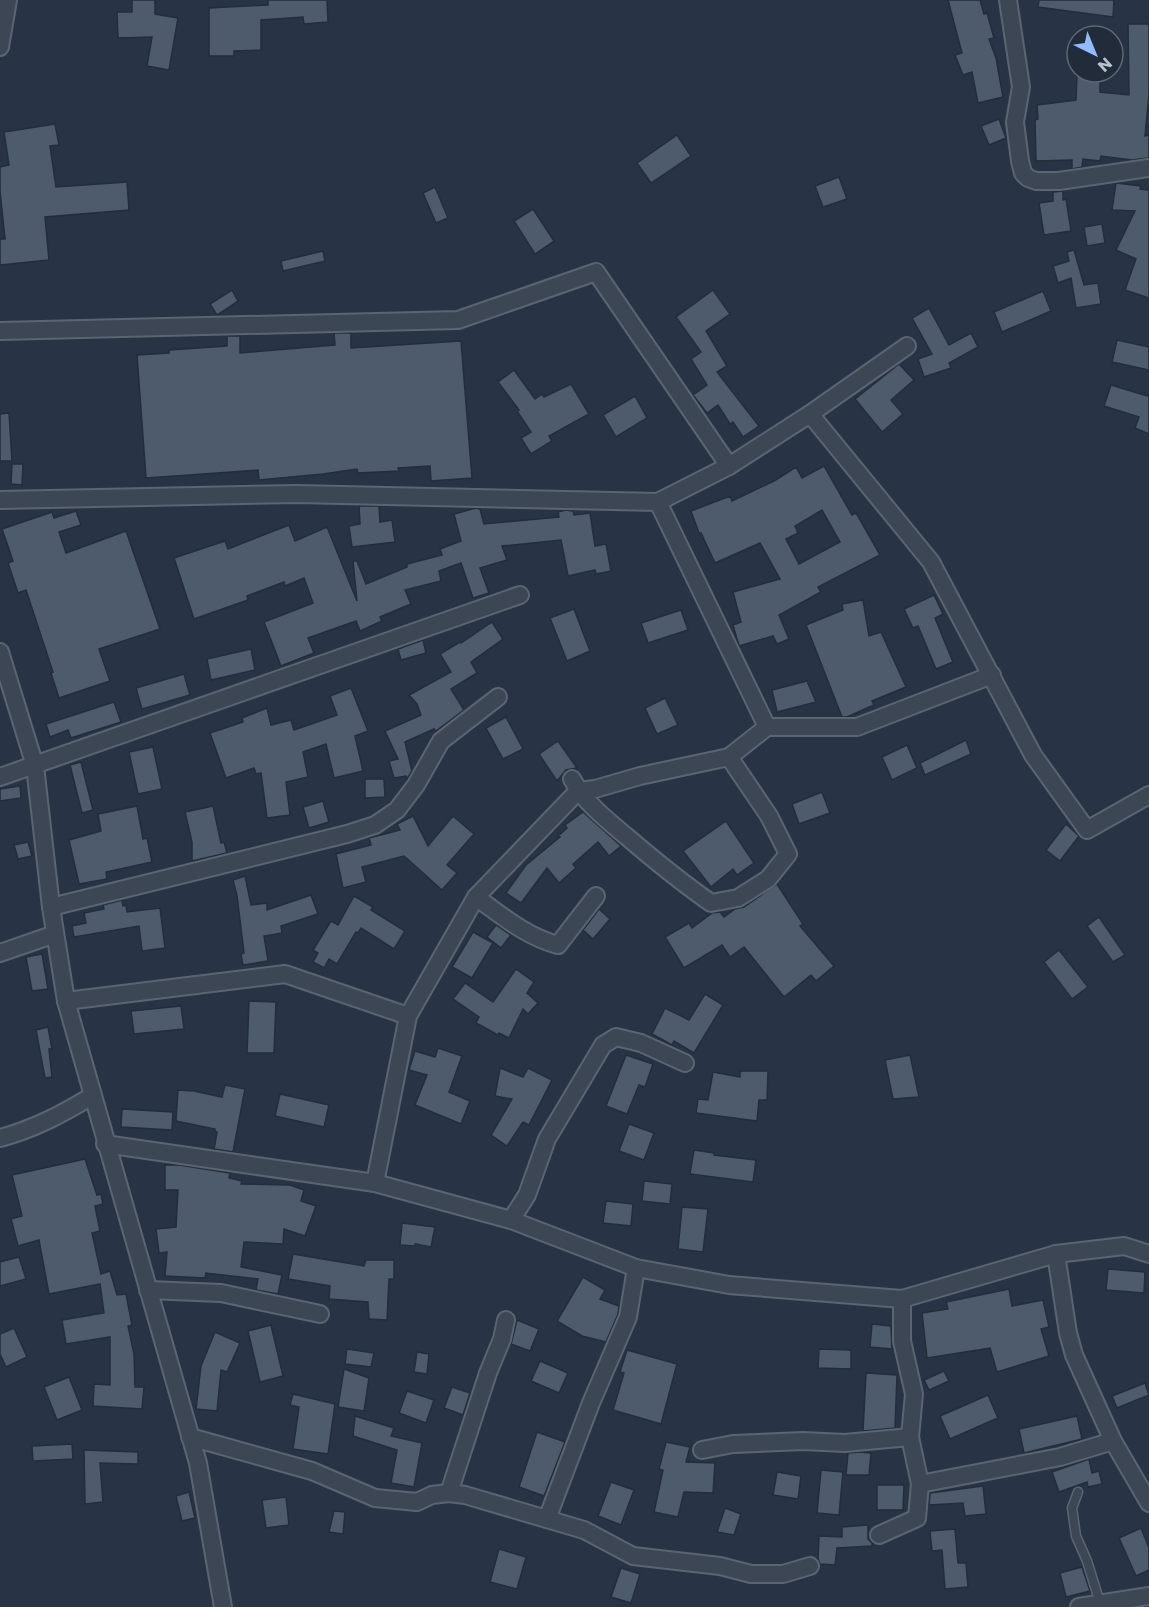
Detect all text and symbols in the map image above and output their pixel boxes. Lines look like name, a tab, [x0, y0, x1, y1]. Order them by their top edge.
north arrow	[1065, 24, 1125, 84]
text: N	[1093, 52, 1117, 77]

